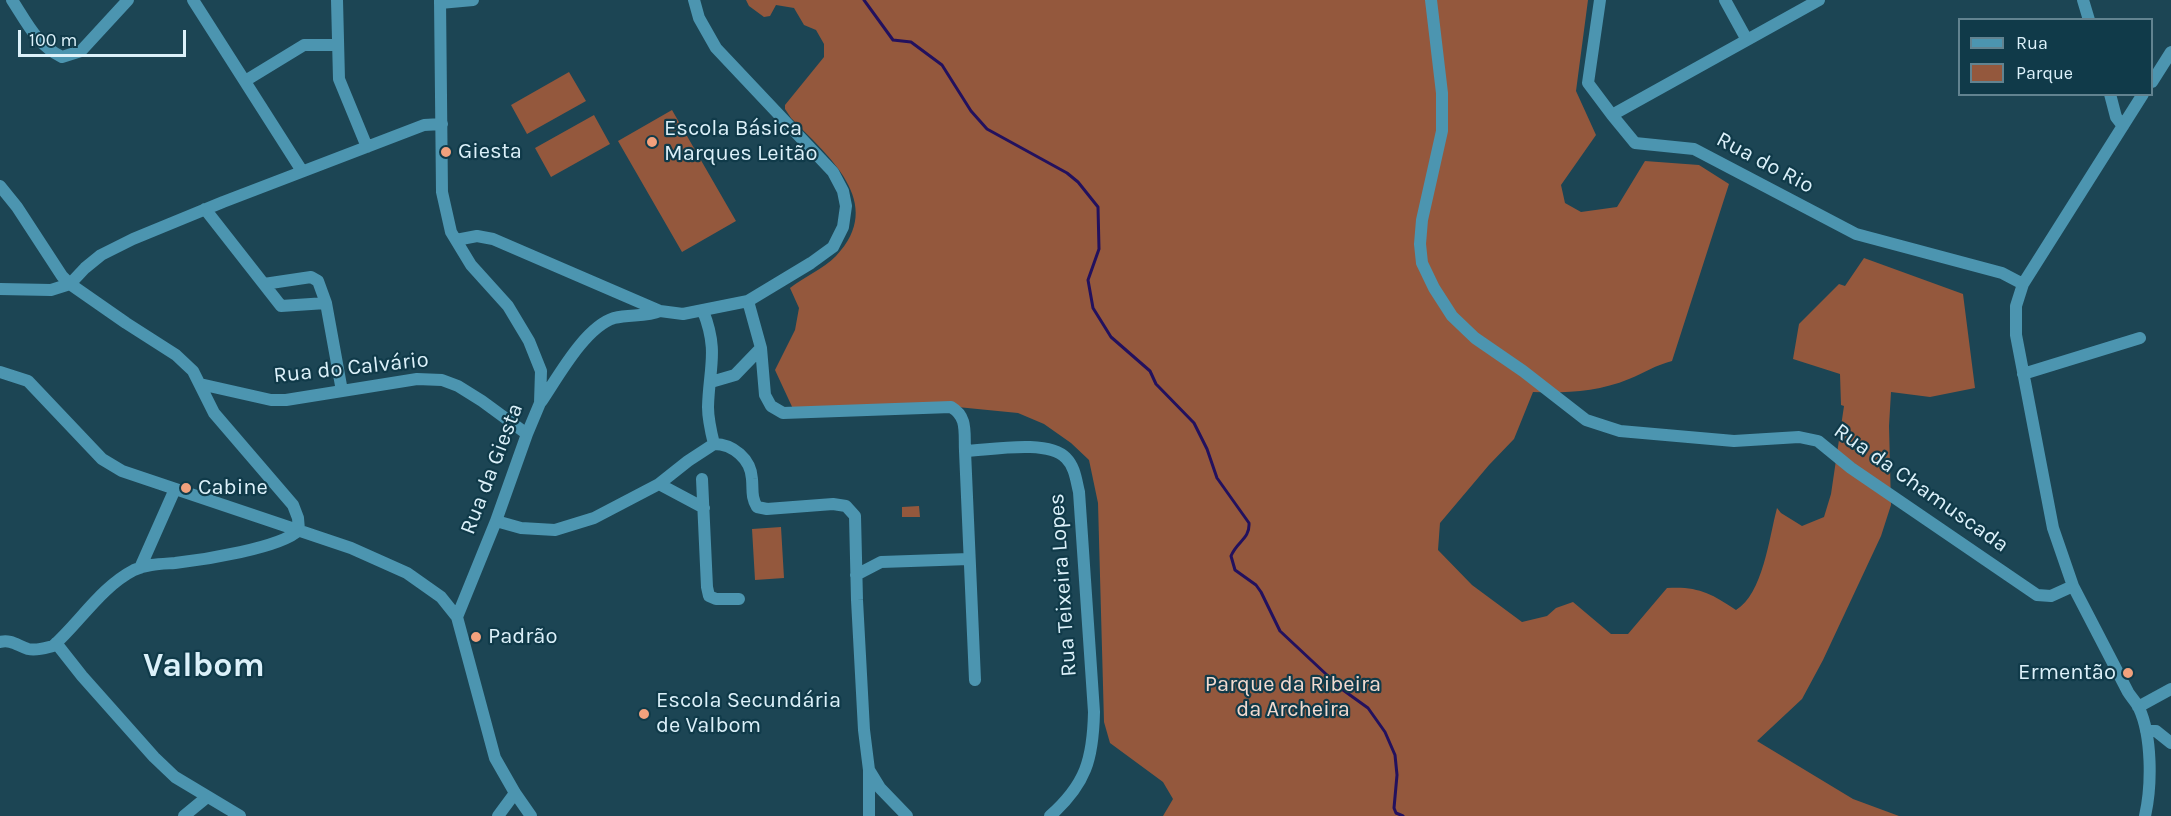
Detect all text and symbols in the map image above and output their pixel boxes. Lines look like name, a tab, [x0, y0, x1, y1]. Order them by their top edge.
scale bar	[21, 18, 189, 56]
legend	[1958, 18, 2153, 96]
text: 100 m	[29, 29, 77, 51]
text: Rua	[2016, 32, 2048, 54]
text: Parque	[2016, 62, 2073, 84]
place label: Escola Básica Marques Leitão	[664, 116, 818, 168]
street label: Rua do Rio	[1712, 126, 1818, 200]
marker: Escola Básica Marques Leitão	[645, 135, 659, 149]
place label: Giesta	[458, 139, 522, 165]
marker: Giesta	[439, 145, 453, 159]
street label: Rua do Calvário	[272, 347, 430, 389]
street label: Rua da Giesta	[455, 400, 529, 538]
street label: Rua da Chamuscada	[1828, 418, 2014, 558]
place label: Cabine	[198, 475, 268, 501]
marker: Cabine	[179, 481, 193, 495]
street label: Rua Teixeira Lopes	[1043, 492, 1083, 678]
place label: Padrão	[488, 624, 557, 650]
marker: Padrão	[469, 630, 483, 644]
district label: Valbom	[143, 646, 265, 686]
place label: Ermentão	[2018, 660, 2116, 686]
marker: Ermentão	[2121, 666, 2135, 680]
park label: Parque da Ribeira da Archeira	[1205, 672, 1381, 724]
place label: Escola Secundária de Valbom	[656, 688, 841, 740]
marker: Escola Secundária de Valbom	[637, 707, 651, 721]

